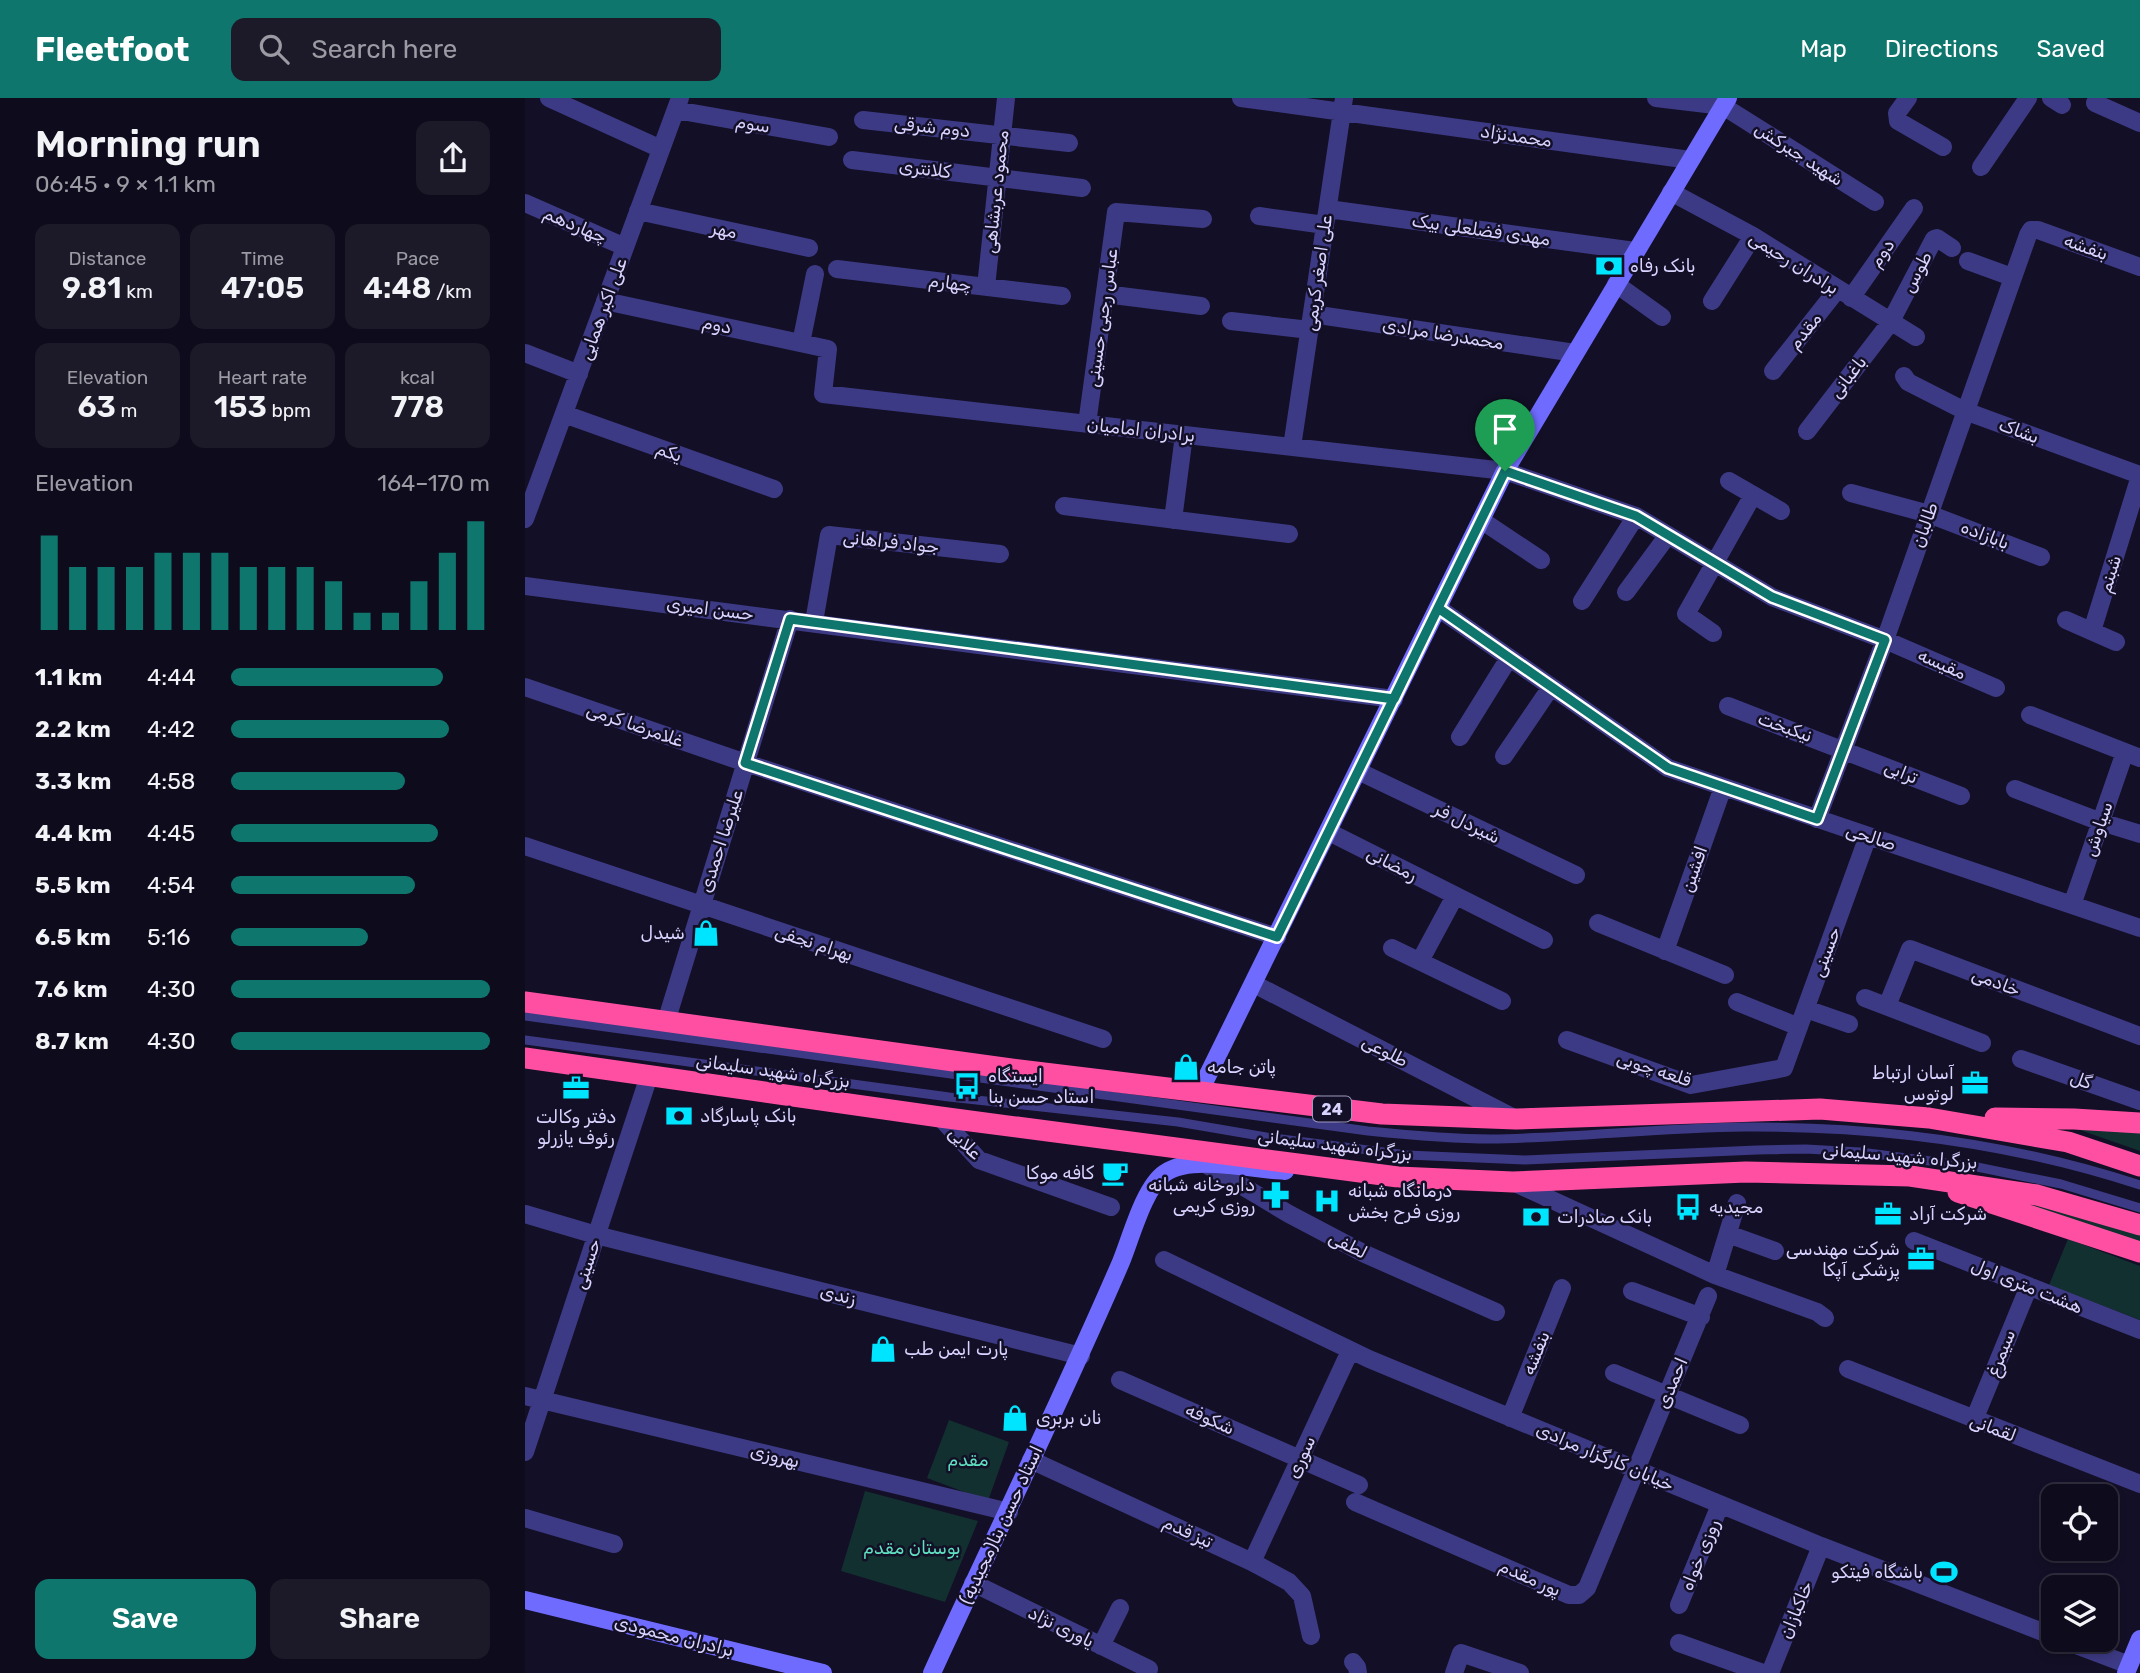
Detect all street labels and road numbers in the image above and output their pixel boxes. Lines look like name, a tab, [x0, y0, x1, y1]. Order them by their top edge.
street label: سوم	[734, 110, 772, 138]
street label: دوم شرقی	[893, 112, 971, 142]
street label: شهید جبرکش	[1751, 117, 1847, 191]
street label: محمدنژاد	[1479, 120, 1553, 152]
street label: محمود عربشاهی	[979, 129, 1013, 255]
street label: کلانتری	[898, 155, 952, 183]
street label: چهاردهم	[540, 202, 610, 249]
street label: مهدی فضلعلی بیک	[1410, 209, 1552, 251]
street label: علی اصغر کریمی	[1299, 213, 1337, 333]
street label: مهر	[708, 216, 739, 243]
street label: برادران رحیمی	[1745, 227, 1843, 299]
street label: بنفشه	[2061, 229, 2111, 265]
street label: دوم	[1865, 235, 1899, 271]
street label: عباس رجبی حسینی	[1081, 247, 1123, 389]
street label: طوس	[1897, 248, 1937, 296]
street label: علی اکبر همایی	[574, 255, 632, 363]
street label: چهارم	[927, 269, 973, 297]
street label: مقدم	[1784, 308, 1826, 354]
street label: دوم	[700, 311, 734, 339]
street label: محمدرضا مرادی	[1381, 314, 1505, 354]
street label: باغبانی	[1825, 351, 1871, 403]
street label: برادران امامیان	[1086, 413, 1196, 447]
street label: بشاک	[1996, 414, 2042, 448]
street label: یکم	[653, 437, 685, 468]
street label: طالبان	[1907, 499, 1943, 551]
street label: بابازاده	[1958, 516, 2012, 554]
street label: جواد فراهانی	[842, 526, 940, 558]
street label: شبنم	[2094, 552, 2127, 596]
street label: حسن امیری	[665, 593, 755, 625]
street label: مقیسه	[1914, 644, 1970, 684]
street label: غلامرضا کرمی	[584, 698, 687, 752]
street label: نیکبخت	[1755, 707, 1815, 747]
street label: ترابی	[1881, 755, 1921, 789]
street label: علیرضا احمدی	[694, 786, 748, 895]
street label: شیردل فر	[1429, 797, 1504, 848]
street label: سیاوش	[2078, 799, 2118, 859]
street label: صالحی	[1843, 819, 1899, 855]
street label: رمضانی	[1363, 842, 1421, 886]
street label: افشین	[1676, 843, 1712, 895]
street label: بهرام نجفی	[772, 920, 856, 966]
street label: حسینی	[1807, 924, 1845, 980]
street label: خادمی	[1969, 963, 2023, 1001]
street label: طلوعی	[1358, 1030, 1412, 1072]
street label: قلعه چوبی	[1614, 1047, 1694, 1091]
street label: بزرگراه شهید سلیمانی	[694, 1049, 852, 1093]
street label: گل	[2067, 1066, 2095, 1094]
road number: 24	[1313, 1096, 1351, 1121]
street label: علایی	[944, 1122, 986, 1164]
street label: بزرگراه شهید سلیمانی	[1256, 1125, 1414, 1165]
street label: بزرگراه شهید سلیمانی	[1822, 1138, 1978, 1174]
street label: لطفی	[1325, 1226, 1371, 1264]
street label: حسینی	[569, 1236, 605, 1292]
street label: هشت متری اول	[1968, 1254, 2086, 1318]
street label: زندی	[818, 1280, 858, 1310]
street label: سیمرغ	[1982, 1326, 2021, 1380]
street label: بنفشه	[1517, 1328, 1555, 1378]
street label: احمدی	[1651, 1354, 1693, 1412]
street label: شکوفه	[1182, 1398, 1238, 1440]
street label: لقمانی	[1967, 1409, 2019, 1447]
street label: خیابان کارگزار مرادی	[1533, 1418, 1677, 1496]
street label: سوری	[1282, 1432, 1320, 1482]
street label: بهروزی	[748, 1440, 802, 1472]
street label: استاد حسن بنا(مجیدیه)	[954, 1442, 1048, 1608]
street label: تیز قدم	[1160, 1511, 1216, 1553]
street label: روزی خواه	[1676, 1516, 1724, 1594]
street label: پور مقدم	[1495, 1555, 1564, 1602]
street label: خاکبازان	[1775, 1578, 1817, 1642]
street label: یاوری نژاد	[1024, 1602, 1098, 1653]
street label: برادران محمودی	[612, 1611, 736, 1661]

